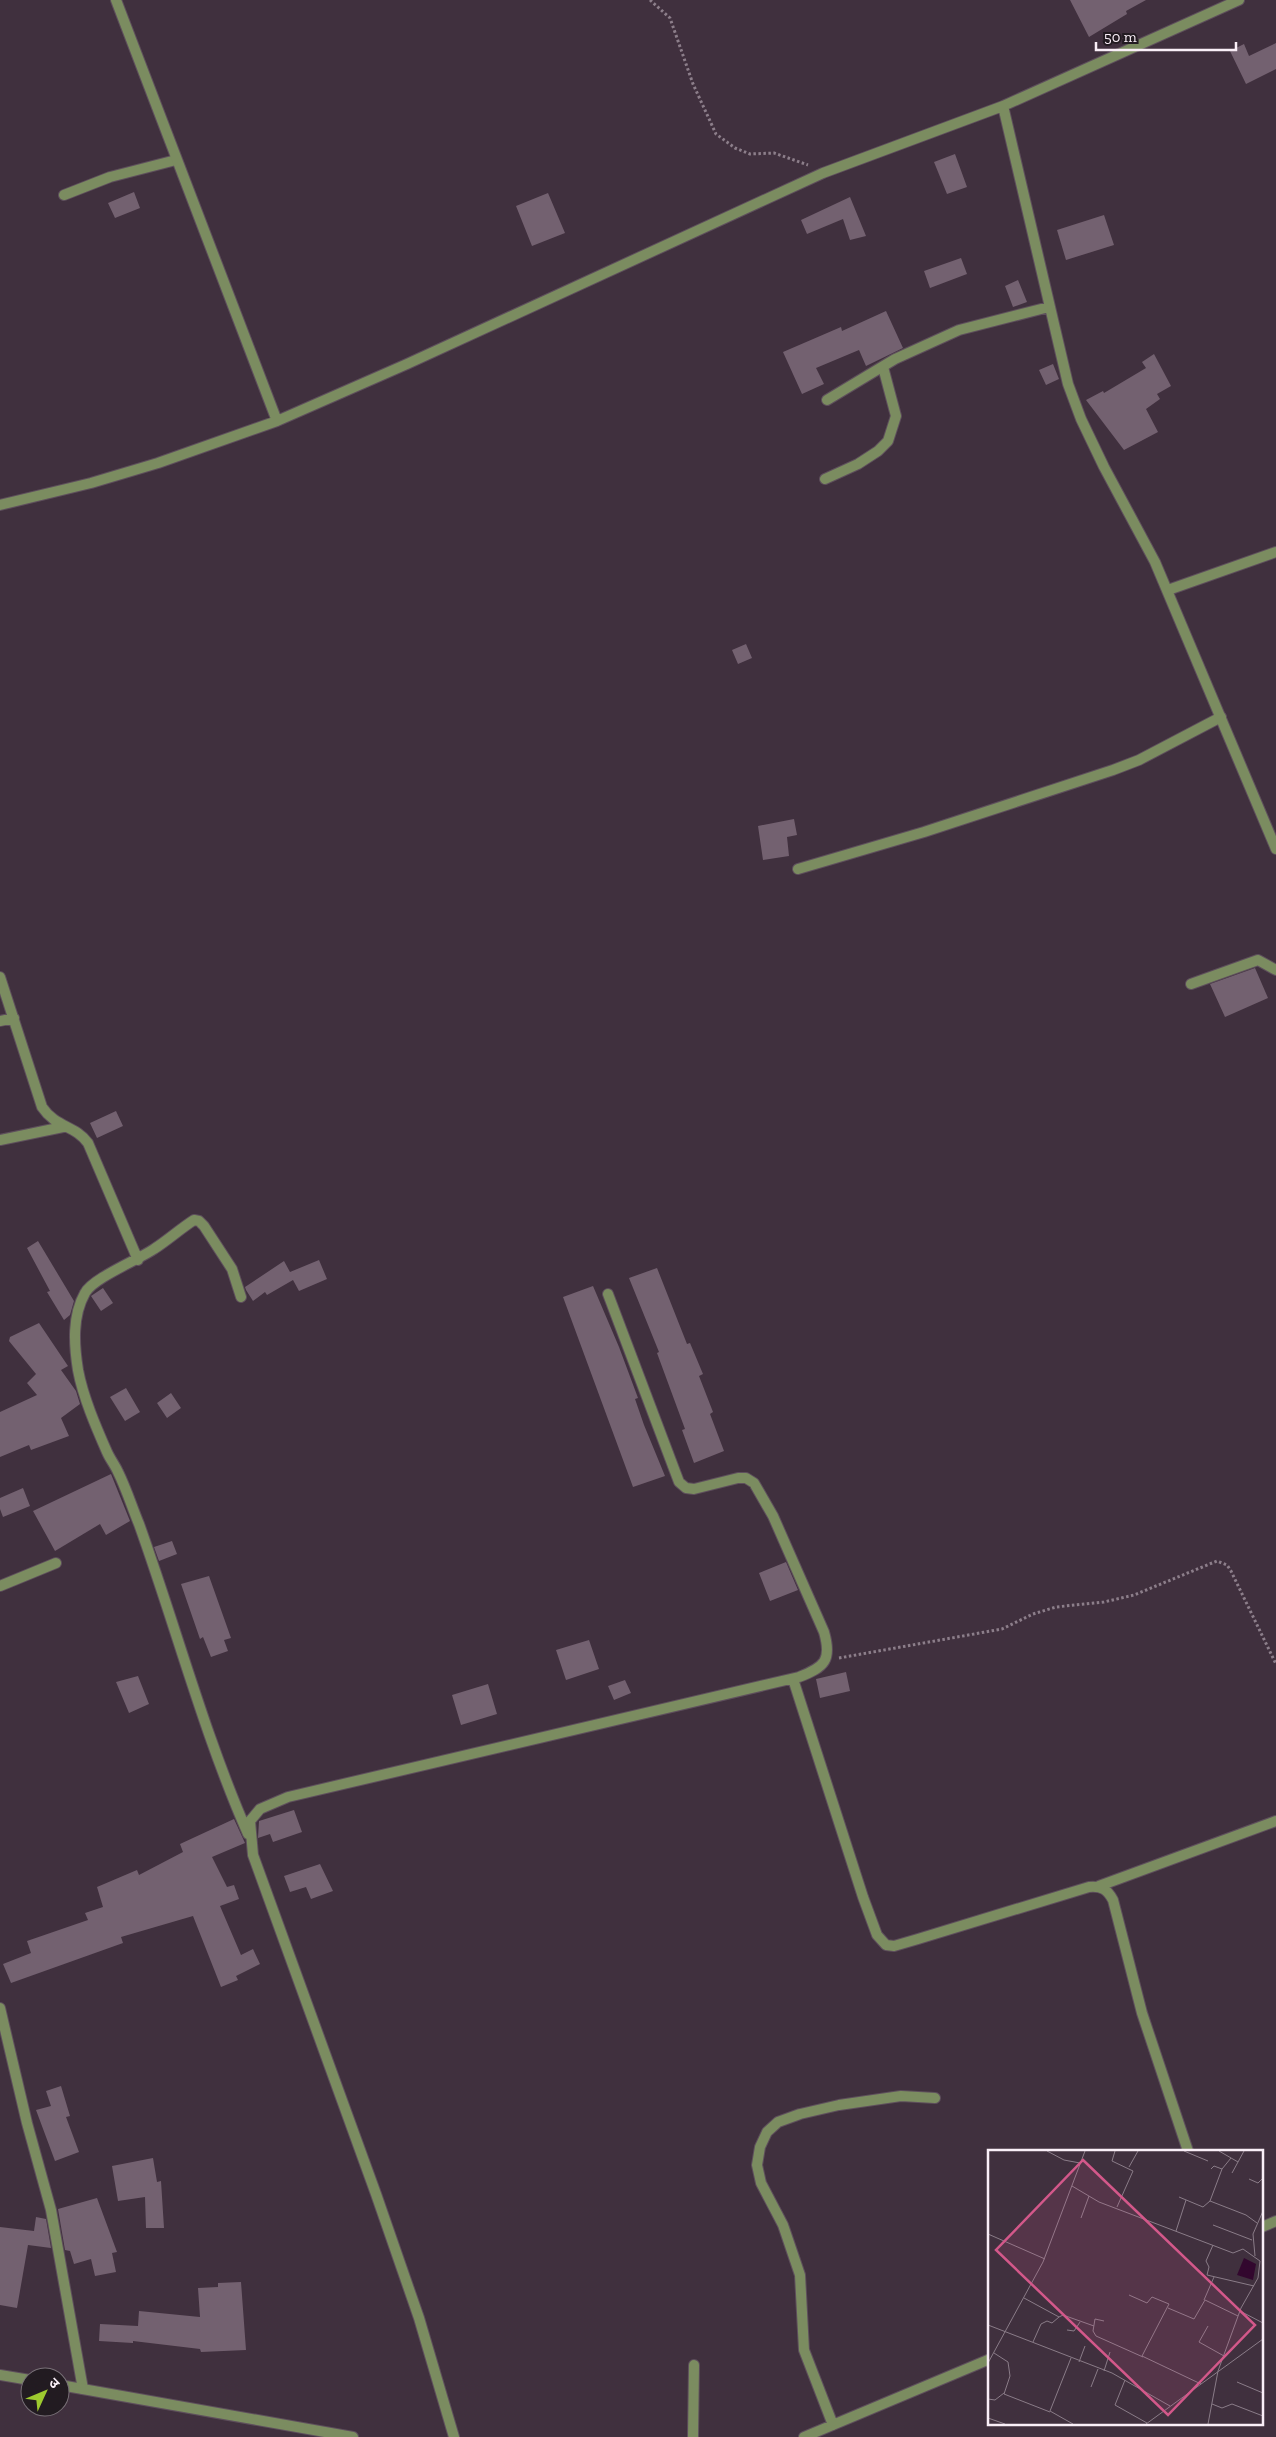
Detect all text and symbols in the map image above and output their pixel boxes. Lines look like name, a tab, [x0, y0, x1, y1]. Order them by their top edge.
scale bar	[1096, 20, 1236, 52]
text: 50 m	[1104, 28, 1137, 46]
inset map	[988, 2150, 1264, 2424]
north arrow	[20, 2367, 70, 2417]
text: उ	[45, 2374, 64, 2393]

